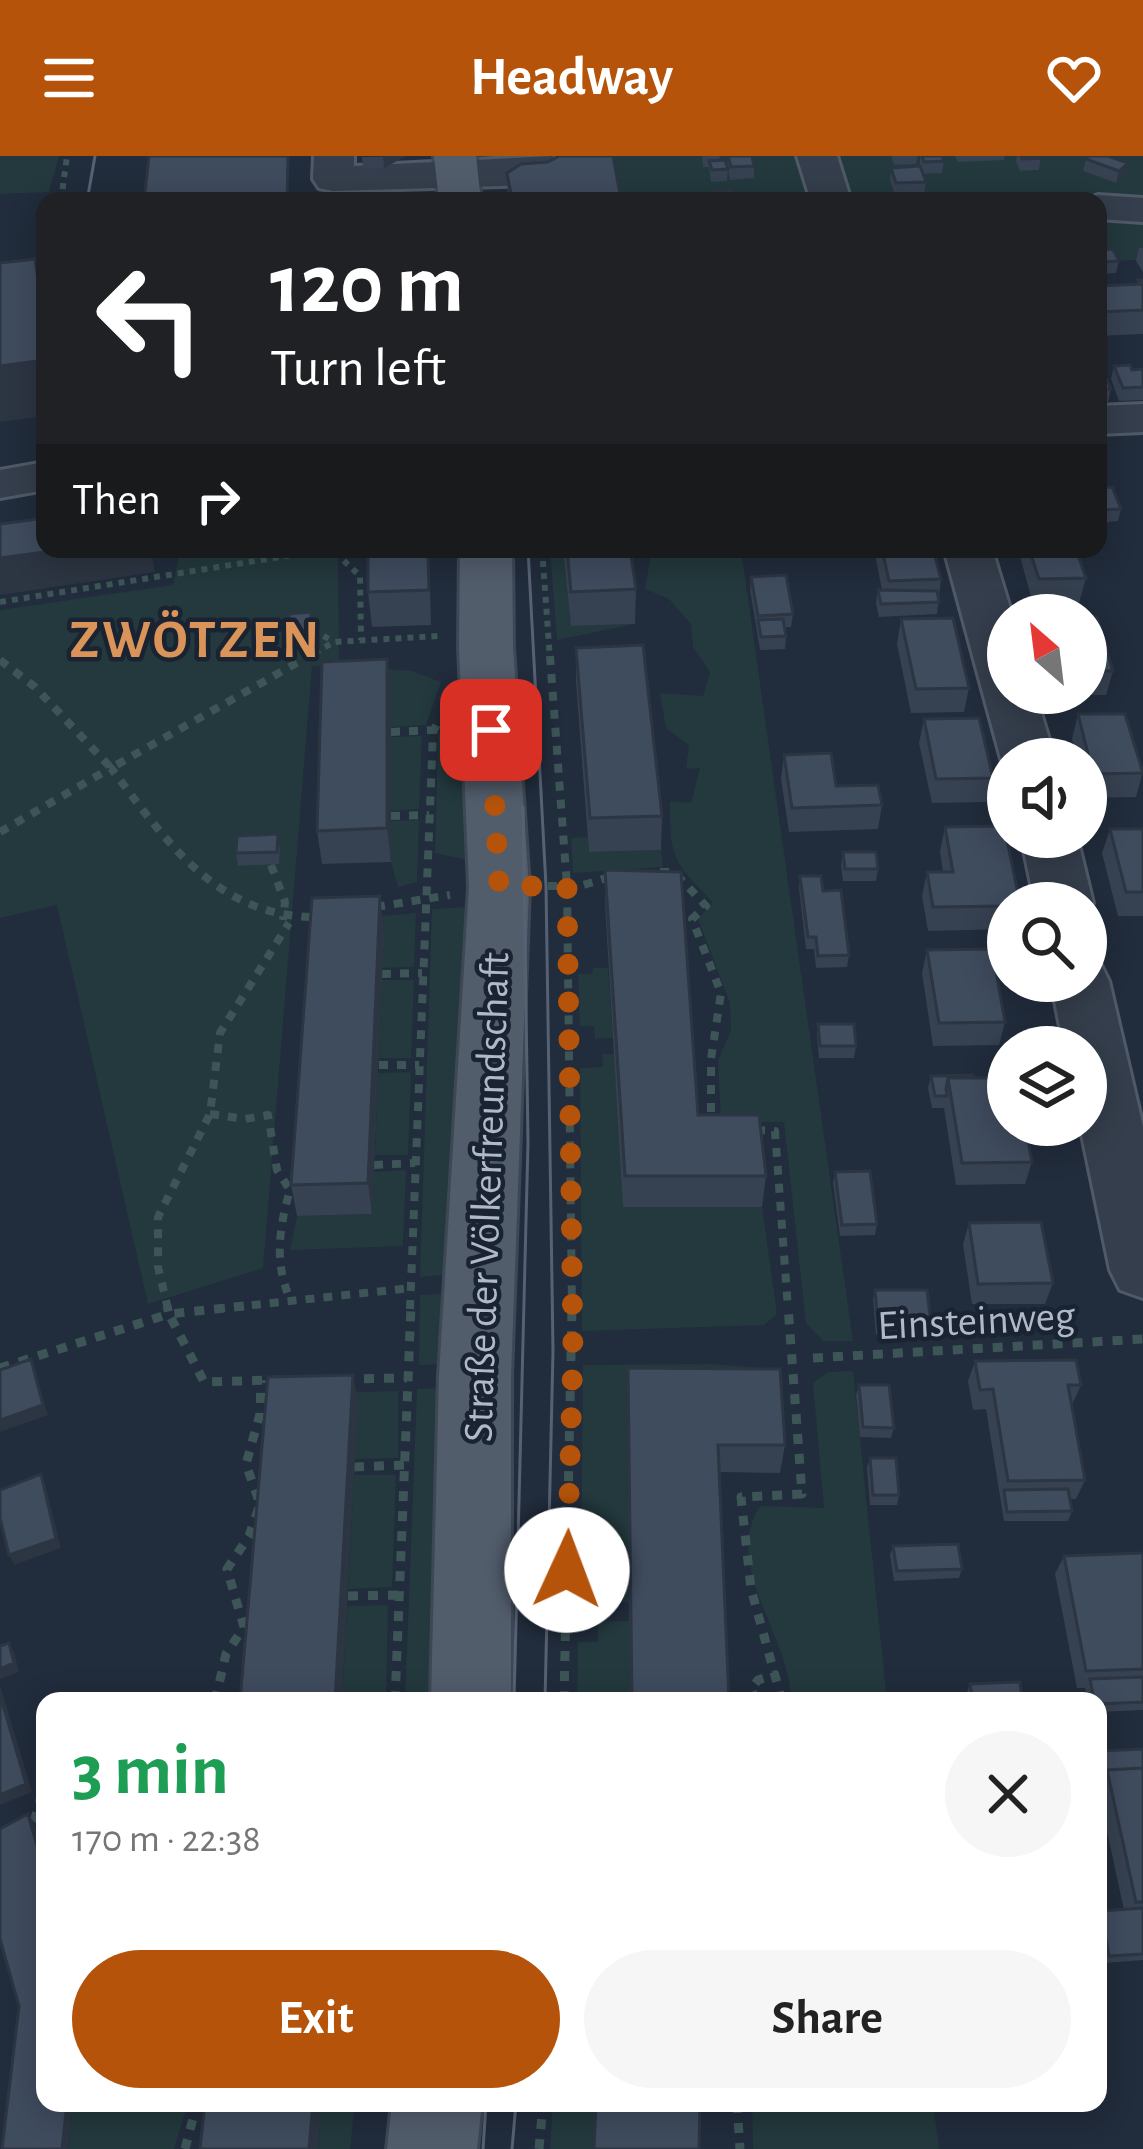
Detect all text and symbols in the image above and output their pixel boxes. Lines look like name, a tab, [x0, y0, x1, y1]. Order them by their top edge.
icon: menu	[36, 45, 102, 111]
icon: heart	[1041, 45, 1107, 111]
text: Headway	[470, 51, 673, 105]
icon: left	[72, 240, 228, 396]
text: 120 m	[270, 244, 464, 328]
text: Turn left	[270, 342, 446, 396]
icon: right	[185, 468, 251, 534]
text: Then	[72, 478, 161, 523]
north arrow	[987, 594, 1107, 714]
map controls	[987, 594, 1107, 1146]
district label: ZWÖTZEN	[70, 609, 322, 668]
pin	[440, 679, 542, 781]
icon: arrive	[458, 697, 524, 763]
button: sound	[987, 738, 1107, 858]
button: search	[987, 882, 1107, 1002]
street label: Straße der Völkerfreundschaft	[457, 951, 517, 1443]
button: layers	[987, 1026, 1107, 1146]
street label: Einsteinweg	[876, 1295, 1077, 1347]
position arrow	[504, 1507, 630, 1633]
button: close	[945, 1731, 1071, 1857]
text: 3 min	[72, 1735, 229, 1807]
text: 170 m · 22:38	[72, 1820, 261, 1859]
button: Exit	[72, 1950, 560, 2088]
button: Share	[584, 1950, 1071, 2088]

